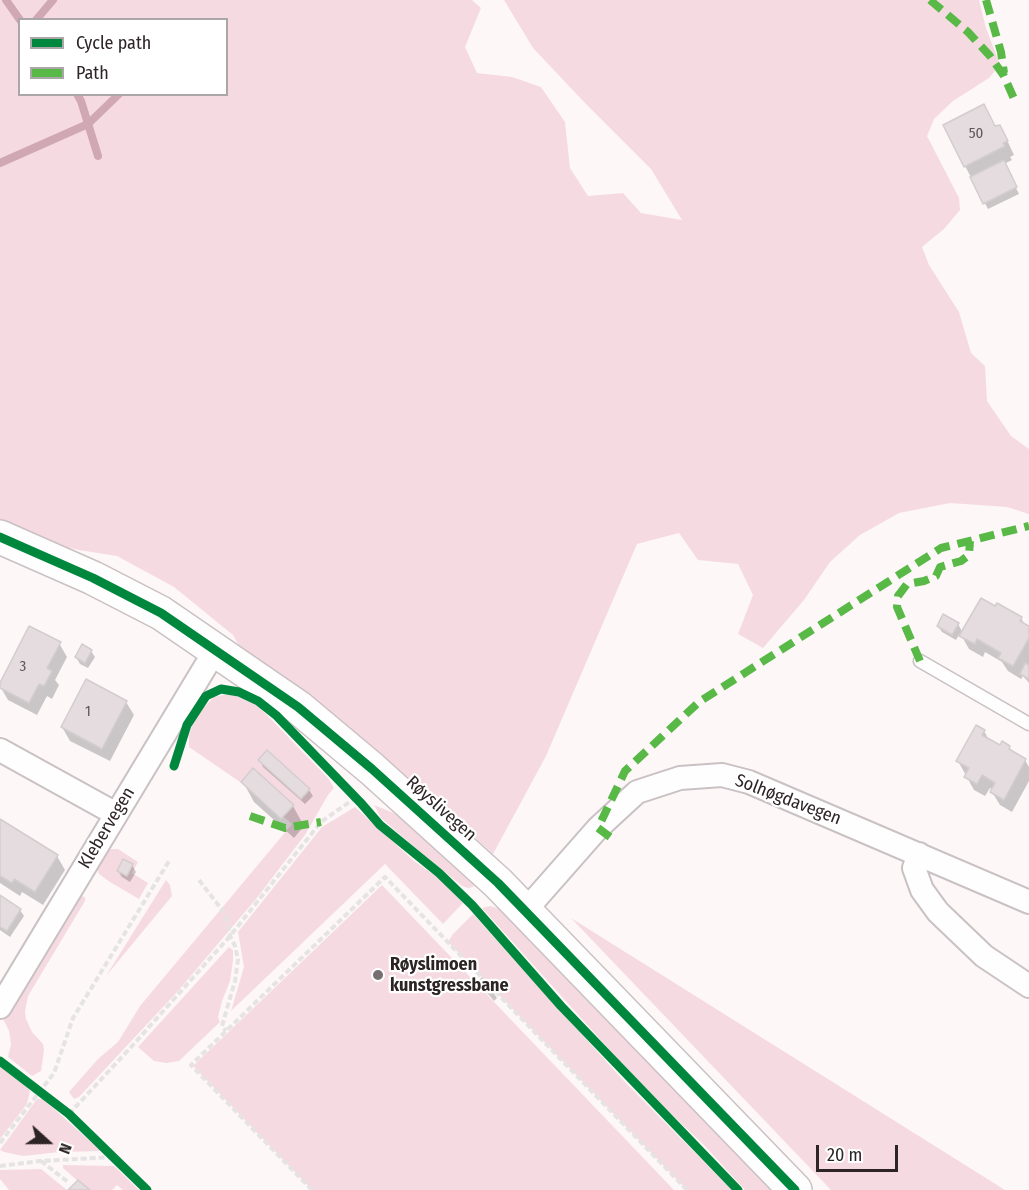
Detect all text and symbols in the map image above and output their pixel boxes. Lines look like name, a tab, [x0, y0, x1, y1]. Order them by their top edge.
legend	[18, 18, 228, 96]
text: Cycle path	[76, 32, 151, 54]
text: Path	[76, 62, 109, 84]
house number: 50	[969, 125, 983, 143]
house number: 3	[20, 658, 26, 676]
house number: 1	[85, 703, 91, 721]
street label: Solhøgdavegen	[732, 770, 844, 830]
street label: Røyslivegen	[401, 772, 481, 846]
street label: Klebervegen	[74, 783, 140, 873]
place label: Røyslimoen kunstgressbane	[390, 954, 509, 996]
marker: Røyslimoen kunstgressbane	[371, 968, 385, 982]
north arrow	[18, 1112, 78, 1172]
scale bar	[819, 1133, 902, 1171]
text: N	[55, 1141, 76, 1157]
text: 20 m	[827, 1144, 862, 1166]

